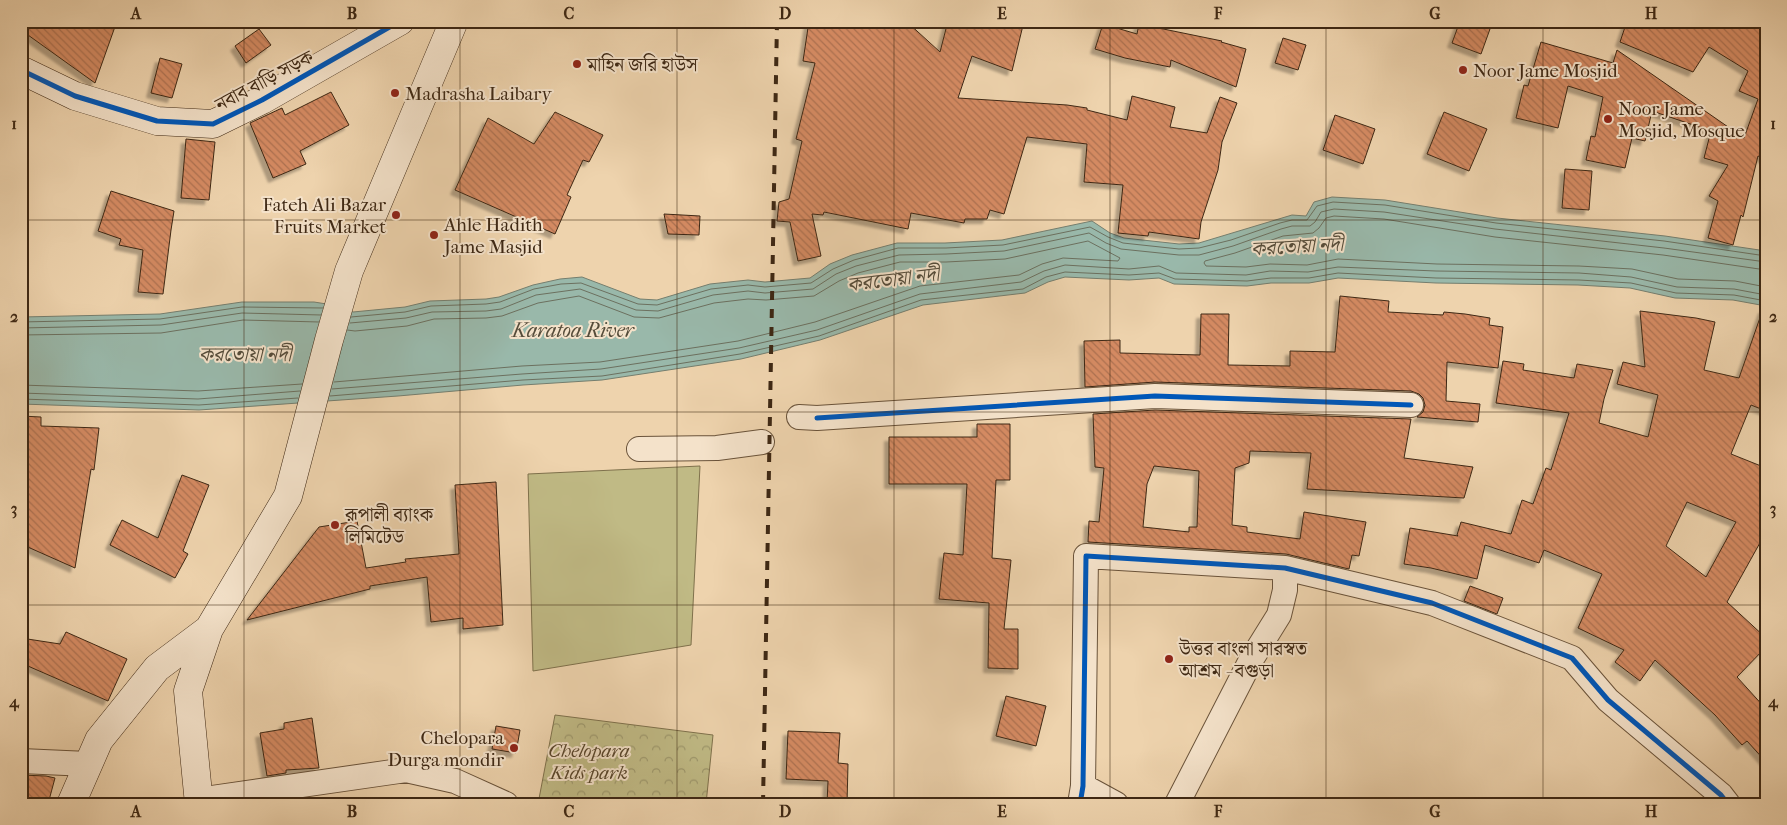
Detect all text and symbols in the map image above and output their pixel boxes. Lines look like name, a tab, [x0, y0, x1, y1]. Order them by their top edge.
text: A	[130, 4, 142, 23]
text: B	[347, 4, 357, 23]
text: C	[564, 4, 575, 23]
text: D	[779, 4, 791, 23]
text: E	[997, 4, 1007, 23]
text: F	[1213, 4, 1223, 23]
text: G	[1429, 4, 1441, 23]
text: H	[1645, 4, 1658, 23]
street label: নবাব বাড়ি সড়ক	[210, 45, 318, 116]
place label: মাহিন জরি হাউস	[586, 53, 699, 76]
marker: মাহিন জরি হাউস	[571, 58, 583, 70]
place label: Noor Jame Mosjid	[1473, 60, 1618, 82]
marker: Noor Jame Mosjid	[1457, 64, 1469, 76]
place label: Madrasha Laibary	[405, 83, 552, 105]
marker: Madrasha Laibary	[389, 87, 401, 99]
place label: Noor Jame Mosjid, Mosque	[1618, 98, 1745, 142]
marker: Noor Jame Mosjid, Mosque	[1602, 113, 1614, 125]
text: 1	[11, 114, 17, 133]
text: 1	[1770, 114, 1776, 133]
place label: Fateh Ali Bazar Fruits Market	[263, 194, 387, 238]
marker: Fateh Ali Bazar Fruits Market	[390, 209, 402, 221]
place label: Ahle Hadith Jame Masjid	[442, 214, 543, 258]
marker: Ahle Hadith Jame Masjid	[428, 229, 440, 241]
water label: করতোয়া নদী	[1250, 231, 1346, 260]
water label: করতোয়া নদী	[846, 261, 942, 297]
text: 2	[10, 307, 18, 326]
text: 2	[1769, 307, 1777, 326]
water label: Karatoa River	[510, 319, 636, 342]
water label: করতোয়া নদী	[199, 342, 293, 366]
text: 3	[11, 499, 17, 519]
text: 3	[1770, 499, 1776, 519]
place label: রূপালী ব্যাংক লিমিটেড	[344, 503, 434, 548]
marker: রূপালী ব্যাংক লিমিটেড	[329, 519, 341, 531]
place label: উত্তর বাংলা সারস্বত আশ্রম - বগুড়া	[1178, 637, 1308, 682]
marker: উত্তর বাংলা সারস্বত আশ্রম - বগুড়া	[1163, 653, 1175, 665]
text: 4	[8, 692, 20, 712]
text: 4	[1767, 692, 1779, 712]
place label: Chelopara Durga mondir	[388, 727, 505, 771]
park label: Chelopara Kids park	[548, 740, 630, 784]
marker: Chelopara Durga mondir	[508, 742, 520, 754]
text: A	[130, 802, 142, 821]
text: B	[347, 802, 357, 821]
text: C	[564, 802, 575, 821]
text: D	[779, 802, 791, 821]
text: E	[997, 802, 1007, 821]
text: F	[1213, 802, 1223, 821]
text: G	[1429, 802, 1441, 821]
text: H	[1645, 802, 1658, 821]

